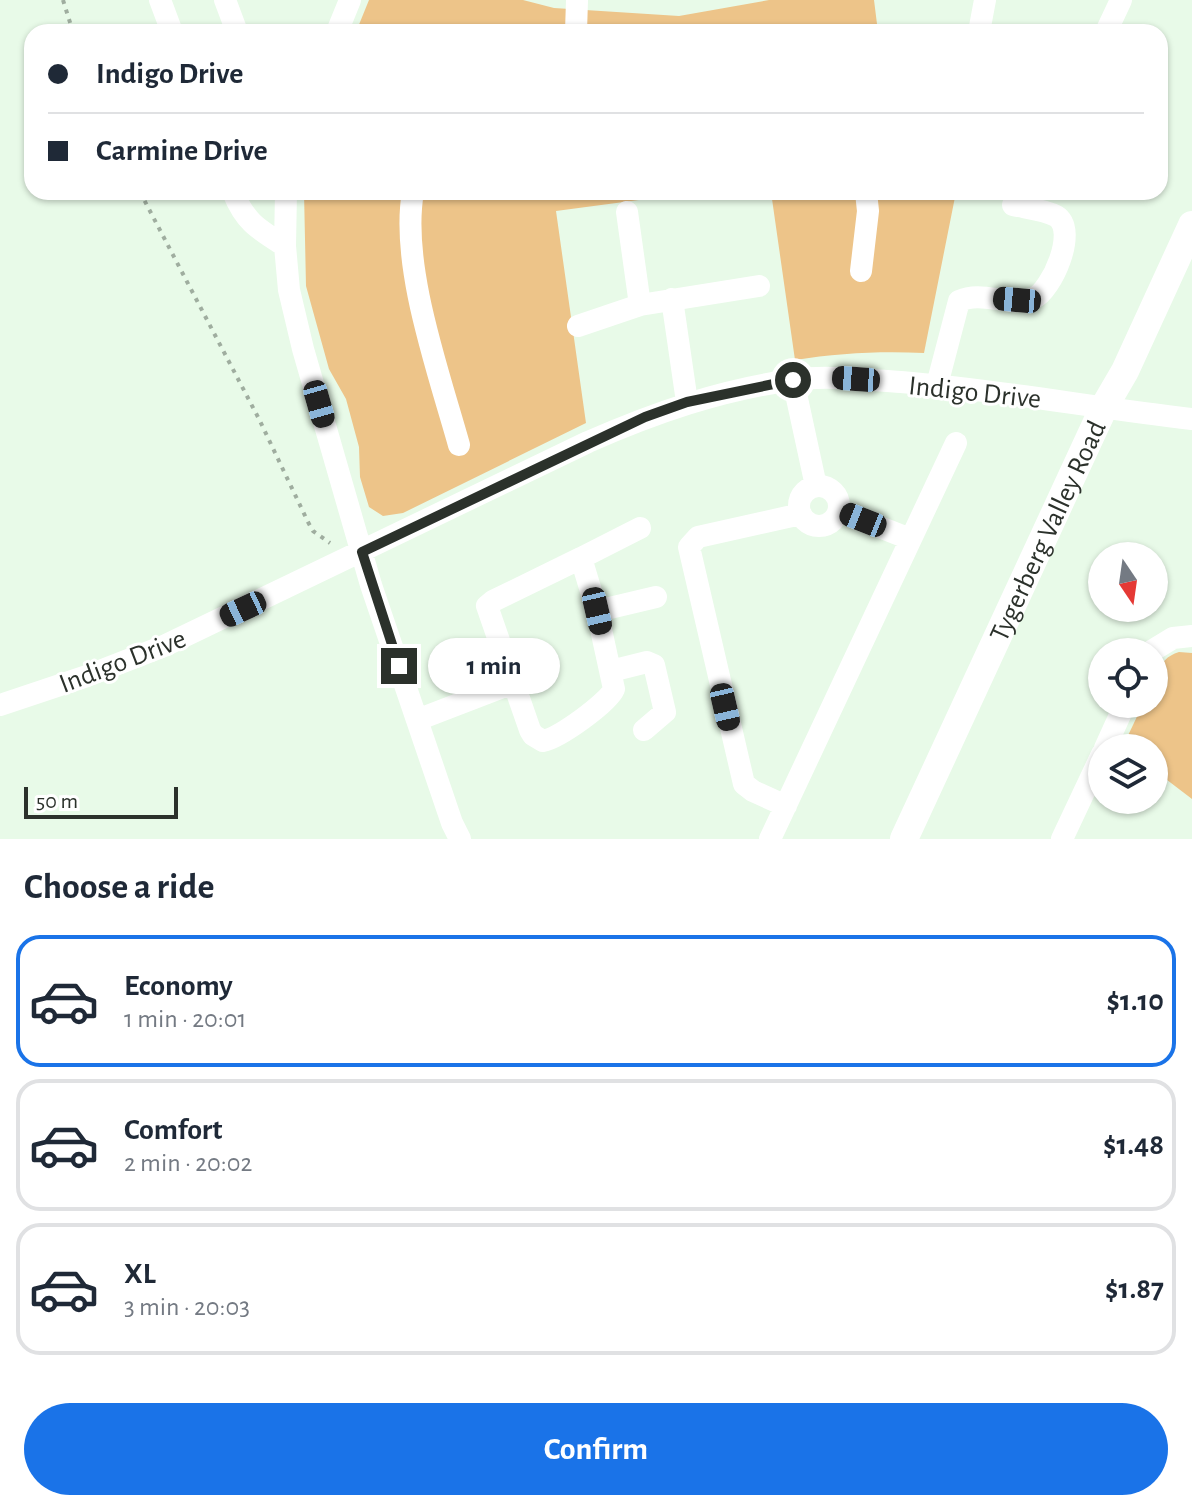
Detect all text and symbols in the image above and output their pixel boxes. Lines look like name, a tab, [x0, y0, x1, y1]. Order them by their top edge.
text: Indigo Drive	[96, 59, 243, 89]
text: Carmine Drive	[96, 136, 268, 166]
car	[992, 286, 1042, 314]
route start	[775, 362, 811, 398]
car	[831, 365, 881, 393]
street label: Indigo Drive	[907, 372, 1042, 414]
car	[301, 378, 337, 430]
street label: Tygerberg Valley Road	[986, 417, 1112, 646]
car	[836, 500, 890, 540]
north arrow	[1088, 542, 1168, 622]
map controls	[1088, 542, 1168, 814]
car	[580, 585, 614, 637]
car	[216, 588, 270, 630]
street label: Indigo Drive	[56, 625, 190, 699]
callout: 1 min	[427, 638, 559, 694]
button: locate	[1088, 638, 1168, 718]
route end	[381, 648, 417, 684]
text: 1 min	[467, 653, 521, 679]
car	[708, 681, 742, 733]
button: layers	[1088, 734, 1168, 814]
scale bar	[24, 783, 178, 819]
text: 50 m	[36, 790, 78, 812]
text: Choose a ride	[24, 869, 214, 905]
icon: car	[28, 965, 100, 1037]
text: Economy	[124, 971, 233, 1001]
text: $1.10	[1106, 986, 1164, 1016]
text: 1 min · 20:01	[124, 1006, 246, 1032]
icon: car	[28, 1109, 100, 1181]
text: Comfort	[124, 1115, 223, 1145]
text: $1.48	[1103, 1130, 1164, 1160]
text: 2 min · 20:02	[124, 1150, 252, 1176]
icon: car	[28, 1253, 100, 1325]
text: XL	[124, 1259, 156, 1289]
text: $1.87	[1105, 1274, 1164, 1304]
text: 3 min · 20:03	[124, 1294, 250, 1320]
button: Confirm	[24, 1403, 1168, 1495]

